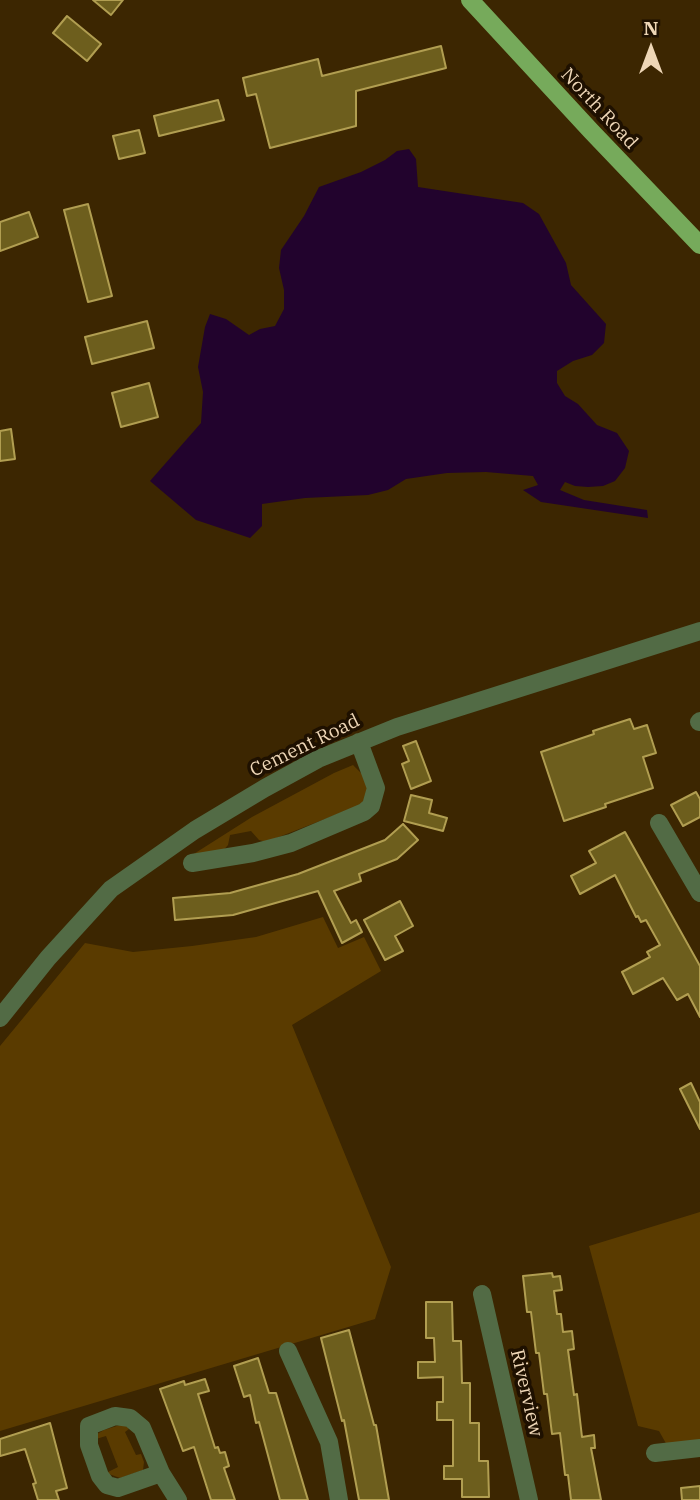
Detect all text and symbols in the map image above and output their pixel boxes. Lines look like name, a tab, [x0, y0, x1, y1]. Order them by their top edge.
north arrow	[616, 14, 686, 84]
text: N	[643, 16, 659, 40]
street label: North Road	[556, 64, 642, 154]
street label: Cement Road	[246, 710, 364, 782]
street label: Riverview	[505, 1347, 547, 1439]

